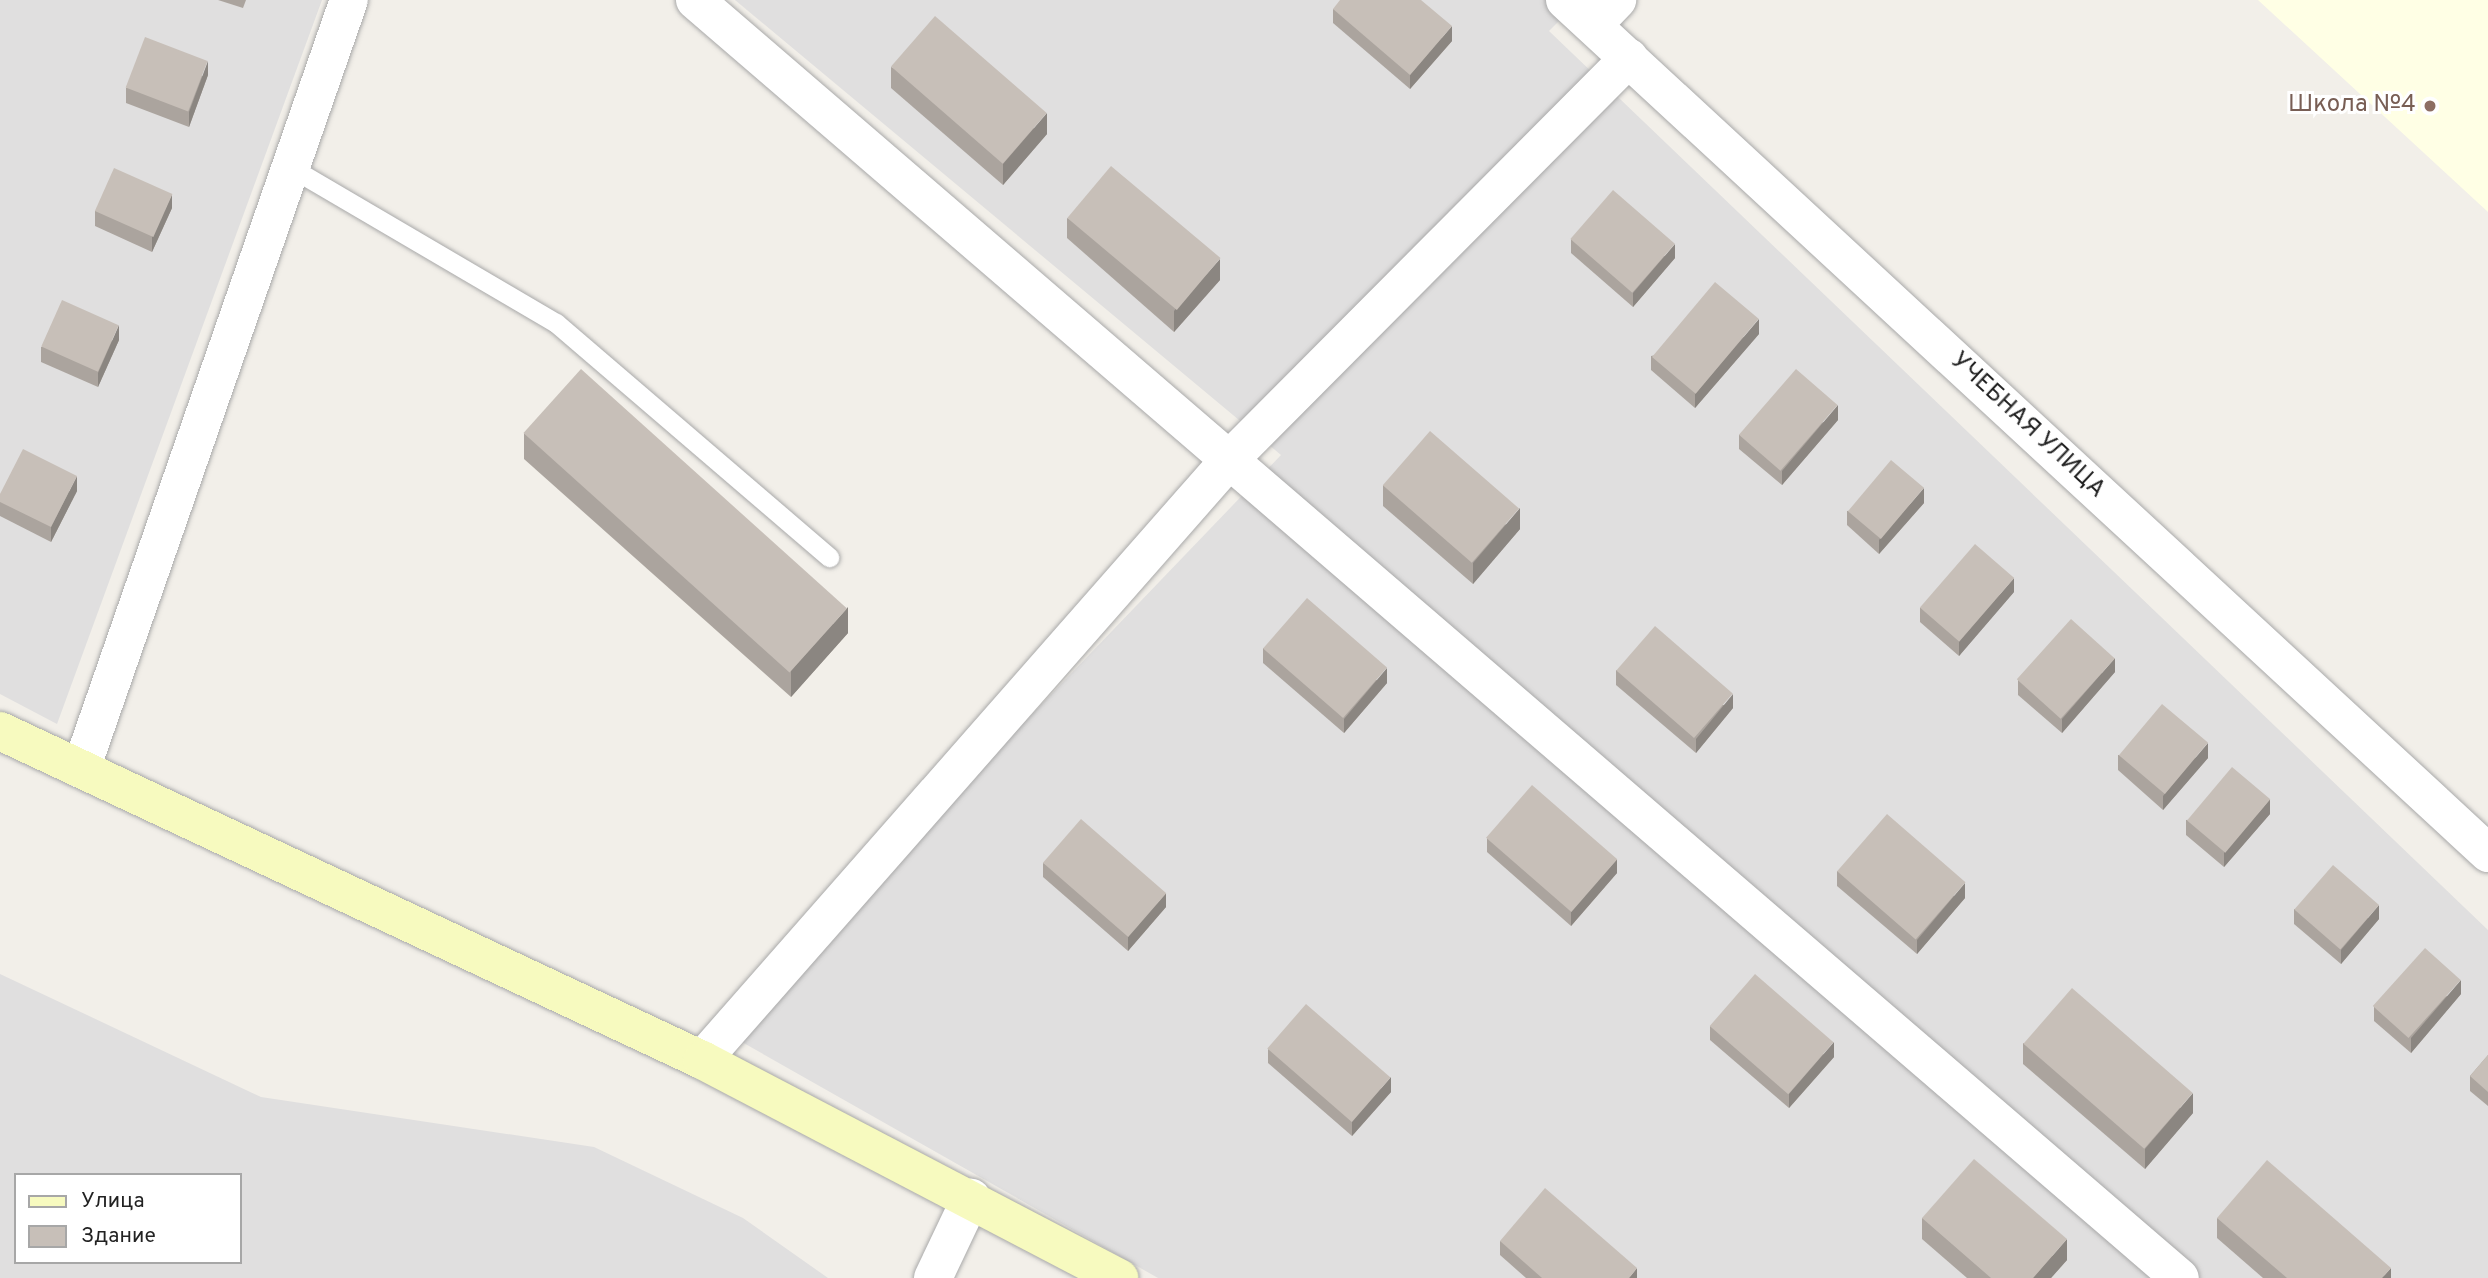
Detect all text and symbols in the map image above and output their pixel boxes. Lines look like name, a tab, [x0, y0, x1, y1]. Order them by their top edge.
place label: Школа №4	[2288, 92, 2416, 120]
marker: Школа №4	[2422, 98, 2438, 114]
street label: УЧЕБНАЯ УЛИЦА	[1944, 347, 2110, 505]
legend	[14, 1173, 242, 1264]
text: Улица	[81, 1188, 145, 1215]
text: Здание	[81, 1223, 156, 1250]

